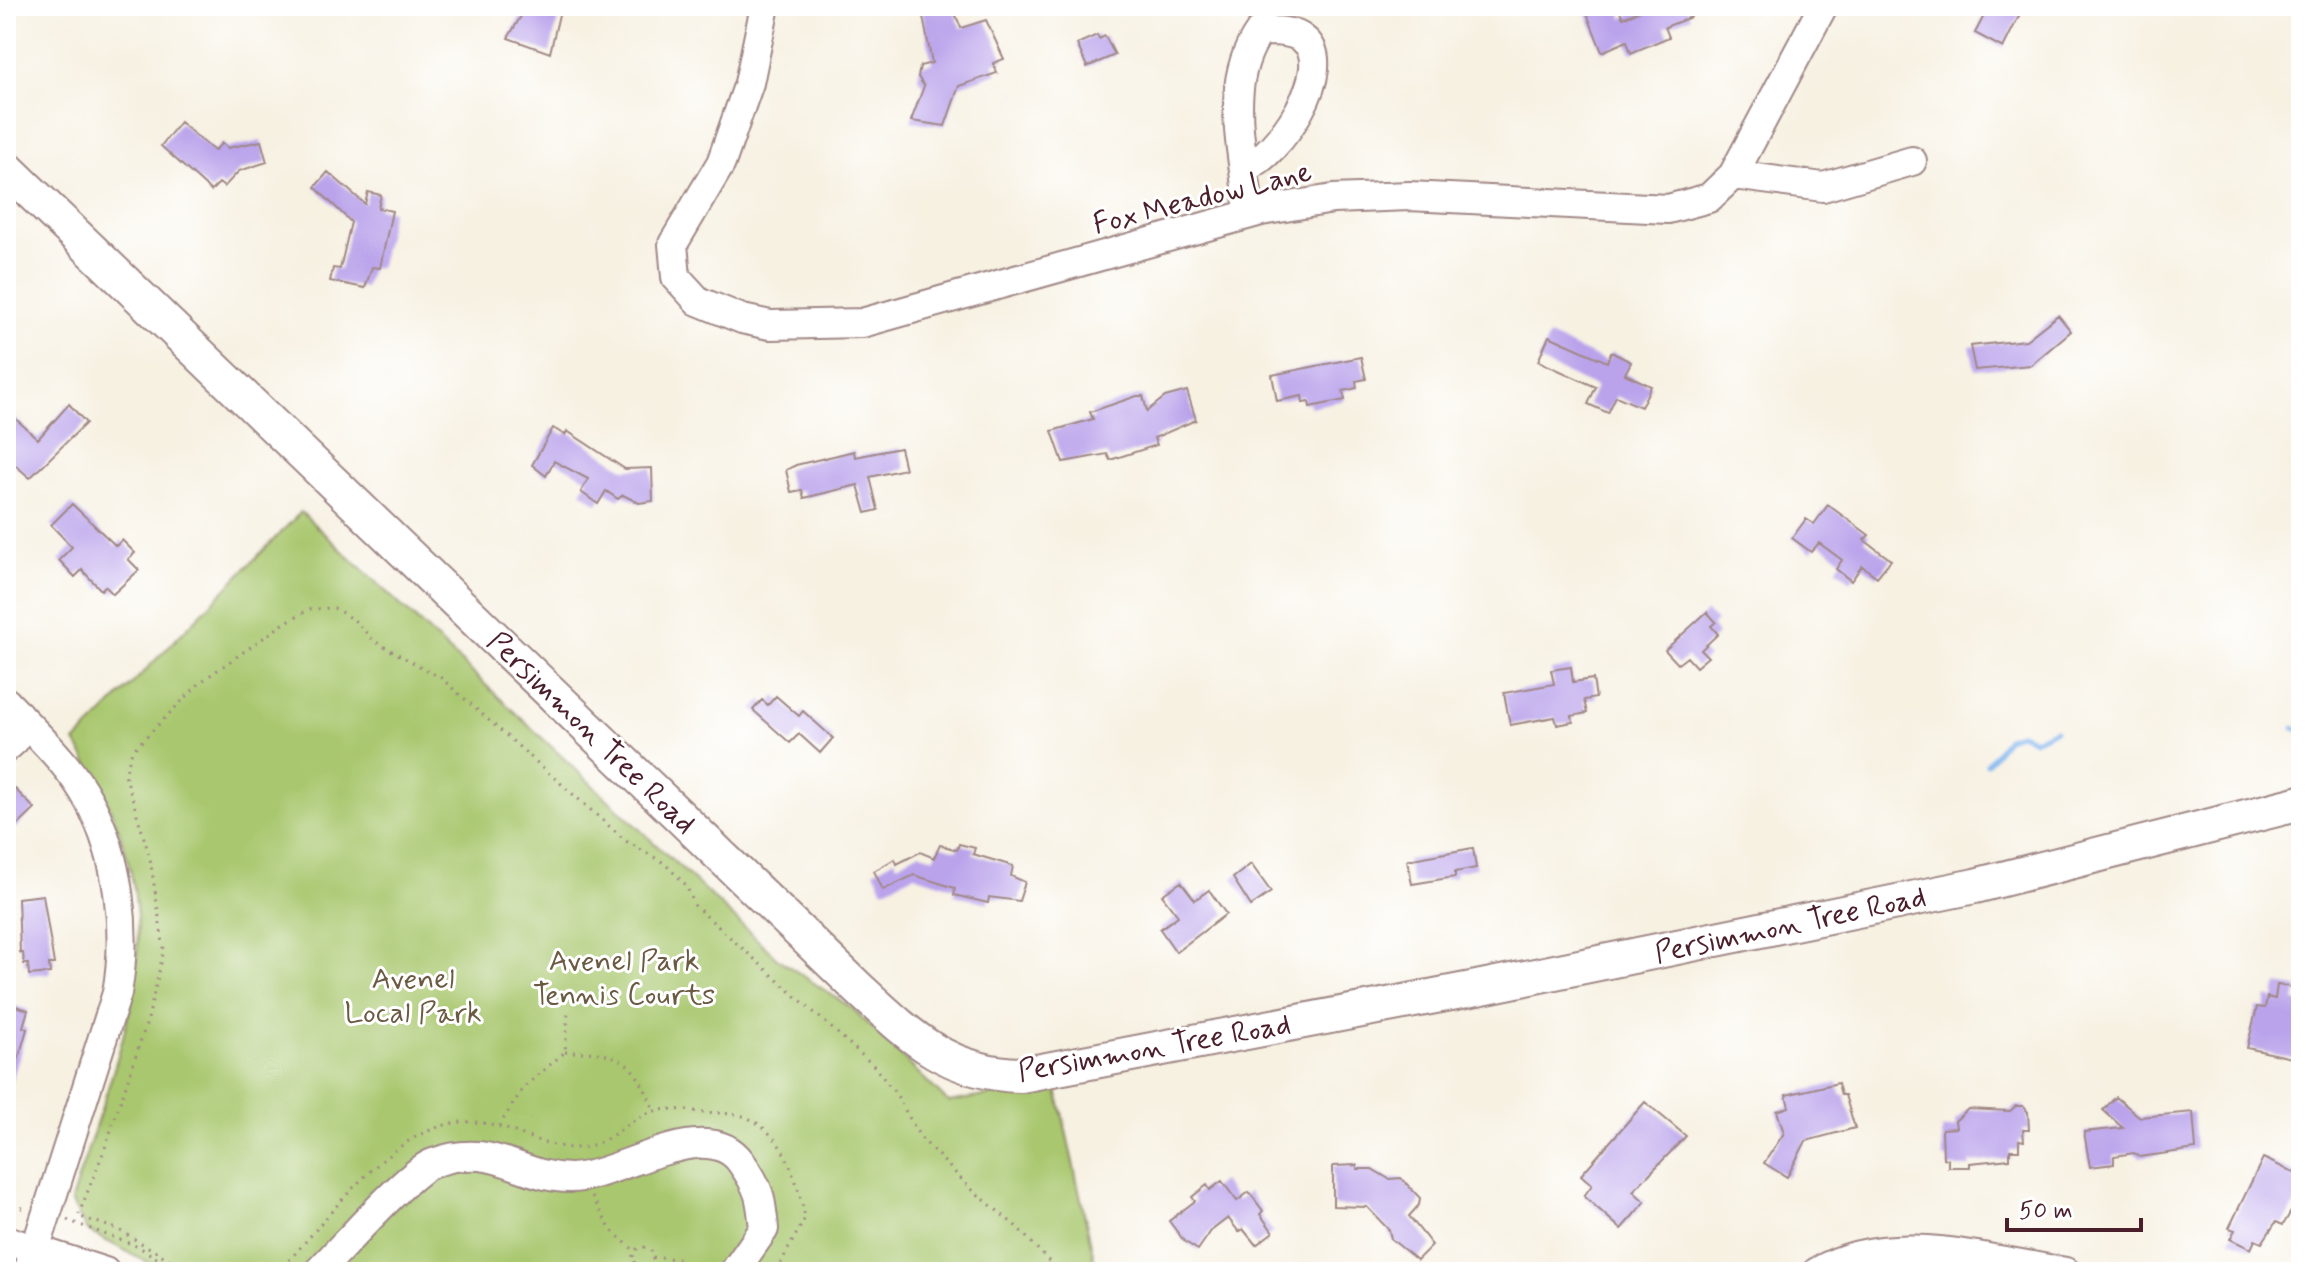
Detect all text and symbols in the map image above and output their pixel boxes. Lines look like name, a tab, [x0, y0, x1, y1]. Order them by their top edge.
street label: Fox Meadow Lane	[1089, 152, 1316, 244]
street label: Persimmon Tree Road	[478, 623, 704, 843]
street label: Persimmon Tree Road	[1651, 878, 1930, 973]
park label: Avenel Park Tennis Courts	[533, 942, 715, 1015]
park label: Avenel Local Park	[344, 960, 482, 1033]
street label: Persimmon Tree Road	[1015, 1005, 1294, 1092]
scale bar	[2007, 1182, 2141, 1232]
text: 50 m	[2019, 1196, 2073, 1227]

